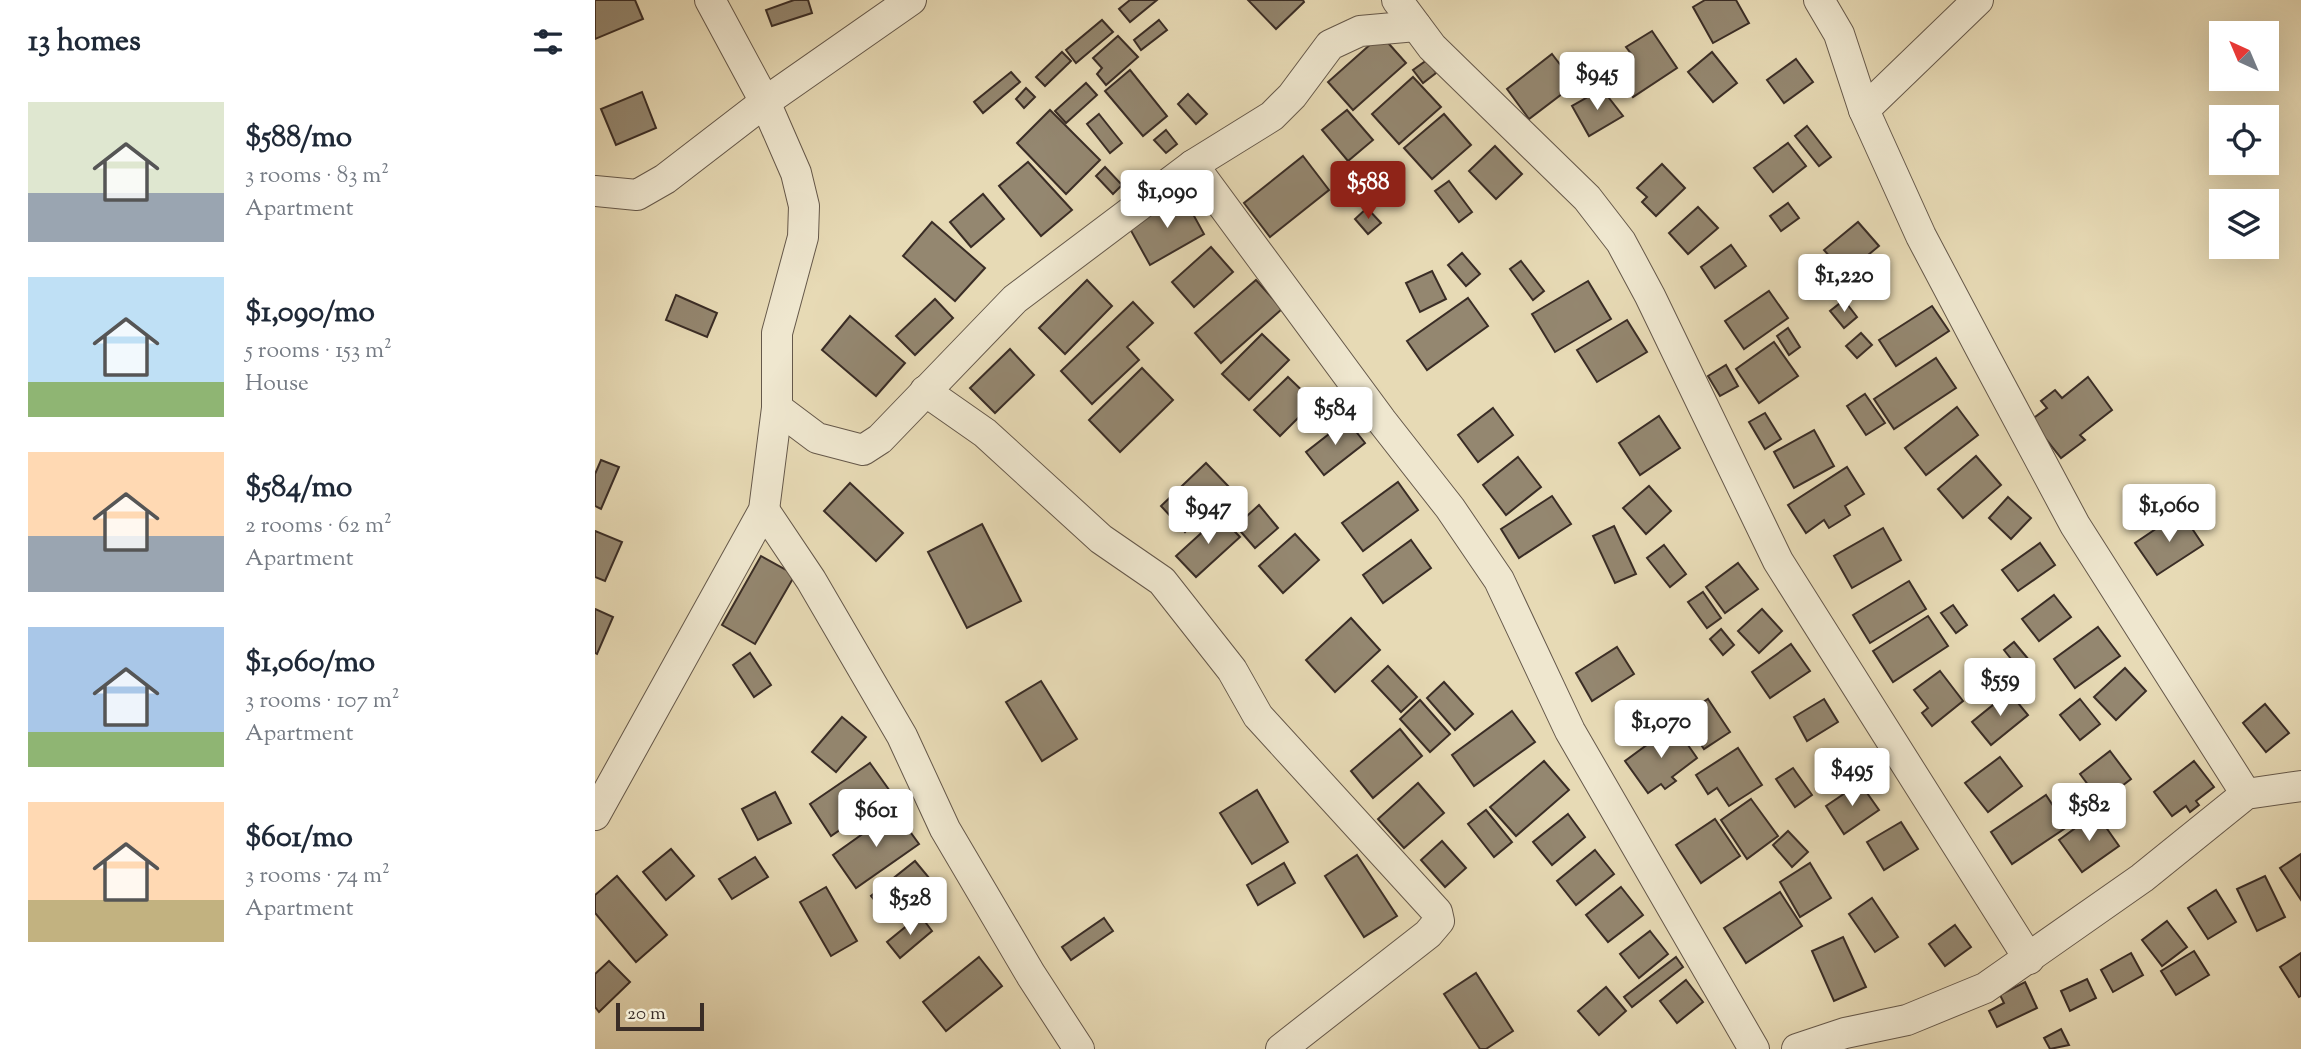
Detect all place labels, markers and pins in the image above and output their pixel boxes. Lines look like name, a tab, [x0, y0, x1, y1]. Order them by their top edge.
pin: $945	[1556, 52, 1638, 112]
pin: $588	[1327, 162, 1409, 221]
pin: $1,090	[1110, 170, 1224, 230]
pin: $1,220	[1787, 254, 1901, 314]
pin: $584	[1294, 388, 1376, 447]
pin: $1,060	[2112, 484, 2226, 544]
pin: $947	[1167, 486, 1249, 546]
pin: $559	[1959, 658, 2041, 718]
pin: $1,070	[1604, 700, 1718, 760]
pin: $495	[1811, 748, 1893, 808]
pin: $582	[2048, 784, 2130, 843]
pin: $601	[835, 790, 917, 849]
pin: $528	[869, 878, 951, 937]

